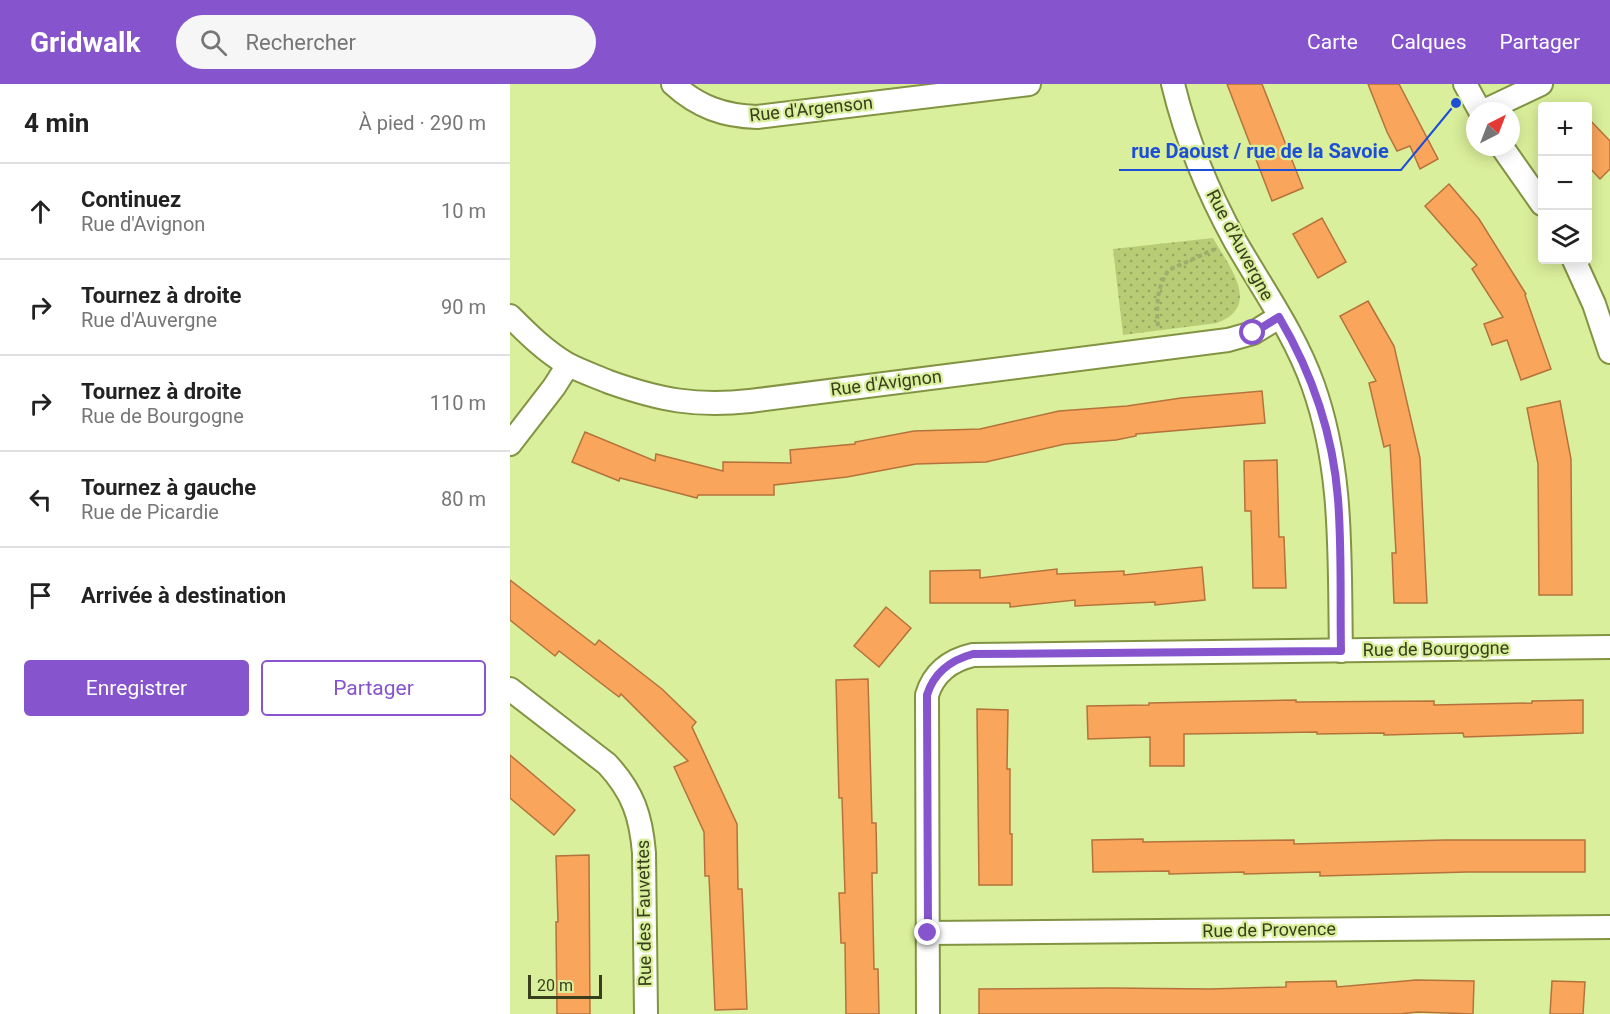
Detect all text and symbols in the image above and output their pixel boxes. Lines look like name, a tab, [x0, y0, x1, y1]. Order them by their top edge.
search box	[176, 15, 596, 69]
text: Gridwalk	[30, 26, 140, 59]
icon: search	[197, 26, 230, 59]
text: Rechercher	[245, 30, 356, 55]
text: Carte	[1307, 30, 1358, 54]
text: Calques	[1391, 30, 1466, 54]
text: Partager	[1499, 30, 1580, 54]
street label: Rue d'Argenson	[748, 92, 874, 125]
north arrow	[1466, 102, 1520, 156]
map controls	[1538, 102, 1592, 264]
button: +	[1538, 102, 1592, 156]
text: 4 min	[24, 108, 89, 138]
text: À pied · 290 m	[359, 111, 486, 135]
callout: rue Daoust / rue de la Savoie	[1119, 132, 1401, 170]
text: rue Daoust / rue de la Savoie	[1131, 139, 1389, 163]
button: −	[1538, 156, 1592, 210]
street label: Rue d'Auvergne	[1202, 186, 1278, 304]
text: Continuez	[81, 187, 181, 212]
icon: ahead	[24, 195, 57, 228]
text: 10 m	[441, 199, 486, 223]
button: layers	[1538, 210, 1592, 264]
text: Rue d'Avignon	[81, 212, 205, 236]
text: Tournez à droite	[81, 283, 241, 308]
icon: right	[24, 291, 57, 324]
text: 90 m	[441, 295, 486, 319]
text: Rue d'Auvergne	[81, 308, 217, 332]
route start	[1239, 319, 1265, 345]
street label: Rue d'Avignon	[829, 365, 943, 400]
text: Tournez à droite	[81, 379, 241, 404]
icon: right	[24, 387, 57, 420]
text: 110 m	[430, 391, 486, 415]
text: Rue de Bourgogne	[81, 404, 244, 428]
text: Tournez à gauche	[81, 475, 256, 500]
icon: left	[24, 483, 57, 516]
text: 80 m	[441, 487, 486, 511]
text: Rue de Picardie	[81, 500, 219, 524]
icon: arrive	[24, 579, 57, 612]
text: Arrivée à destination	[81, 583, 286, 608]
street label: Rue de Bourgogne	[1363, 637, 1509, 660]
button: Enregistrer	[24, 660, 249, 716]
button: Partager	[261, 660, 486, 716]
street label: Rue des Fauvettes	[632, 840, 655, 986]
street label: Rue de Provence	[1202, 918, 1336, 941]
route end	[914, 919, 940, 945]
scale bar	[528, 972, 602, 1000]
text: 20 m	[537, 976, 573, 995]

